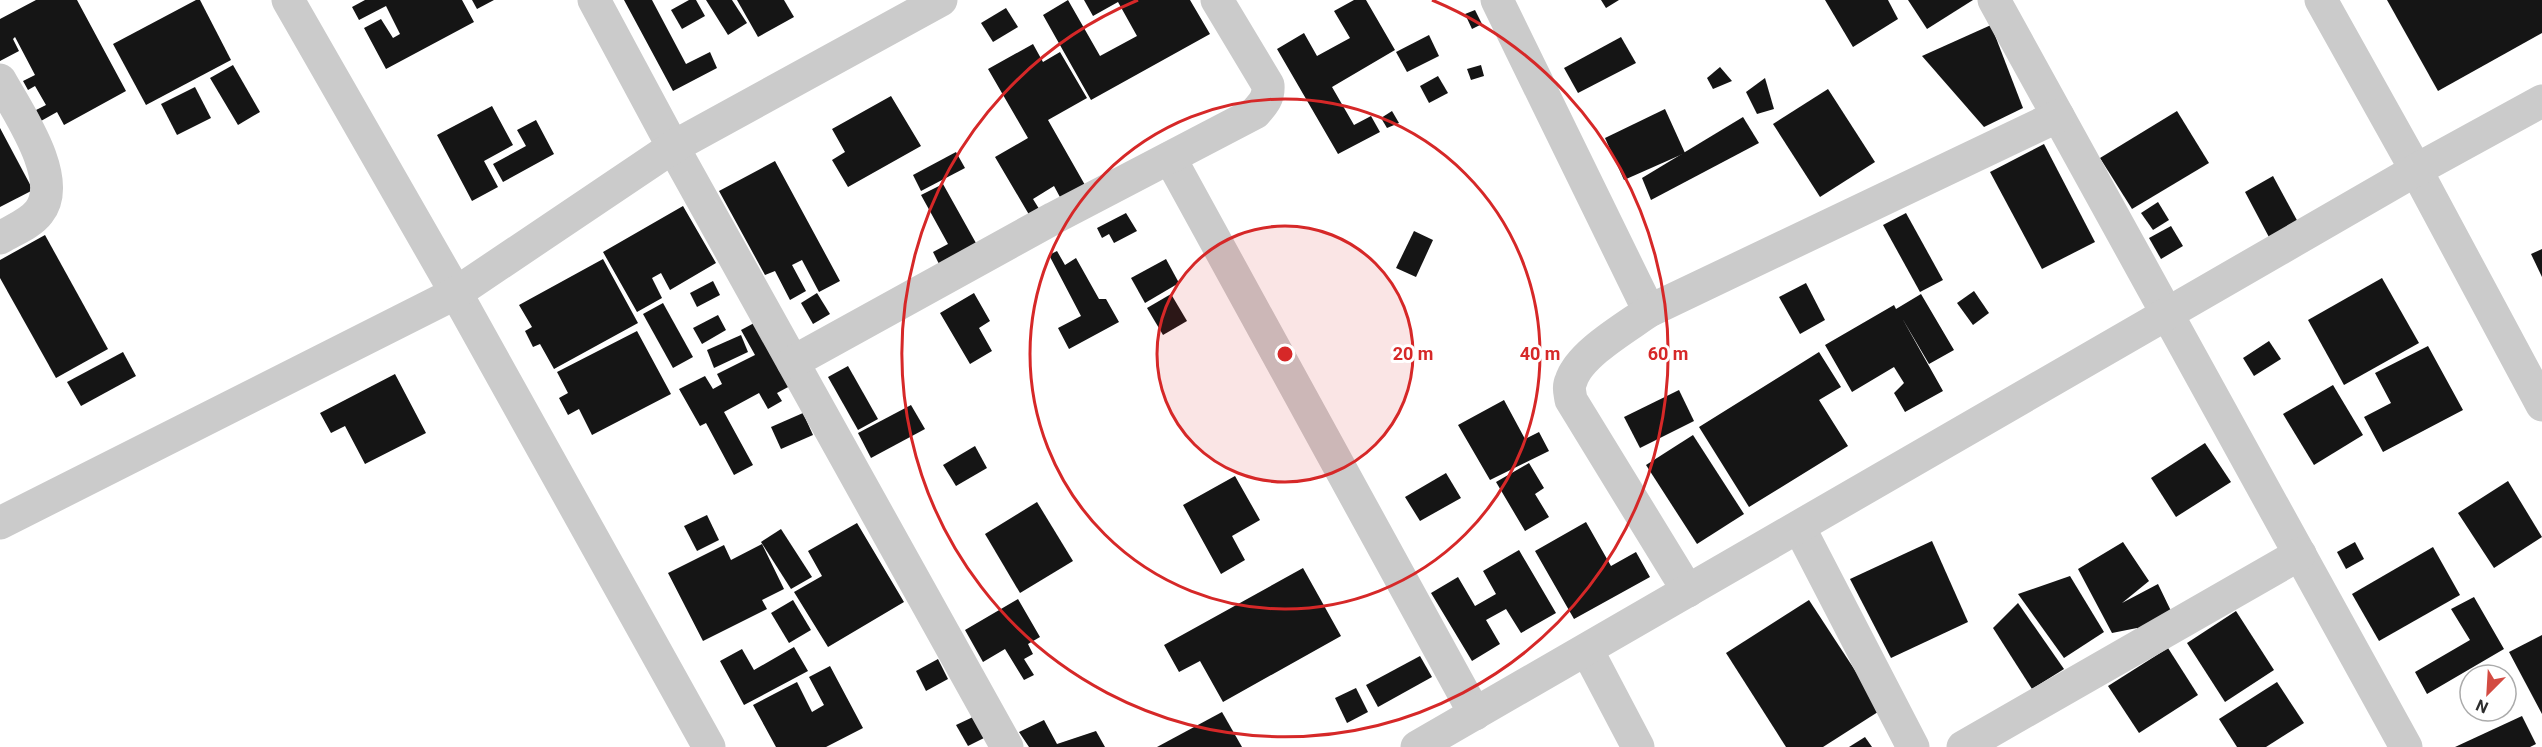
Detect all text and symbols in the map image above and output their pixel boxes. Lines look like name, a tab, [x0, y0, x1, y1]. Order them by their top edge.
text: 20 m	[1393, 343, 1433, 364]
text: 40 m	[1520, 343, 1560, 364]
text: 60 m	[1648, 343, 1688, 364]
centre of rings	[1275, 344, 1295, 364]
north arrow	[2458, 663, 2518, 723]
text: N	[2473, 695, 2491, 717]

